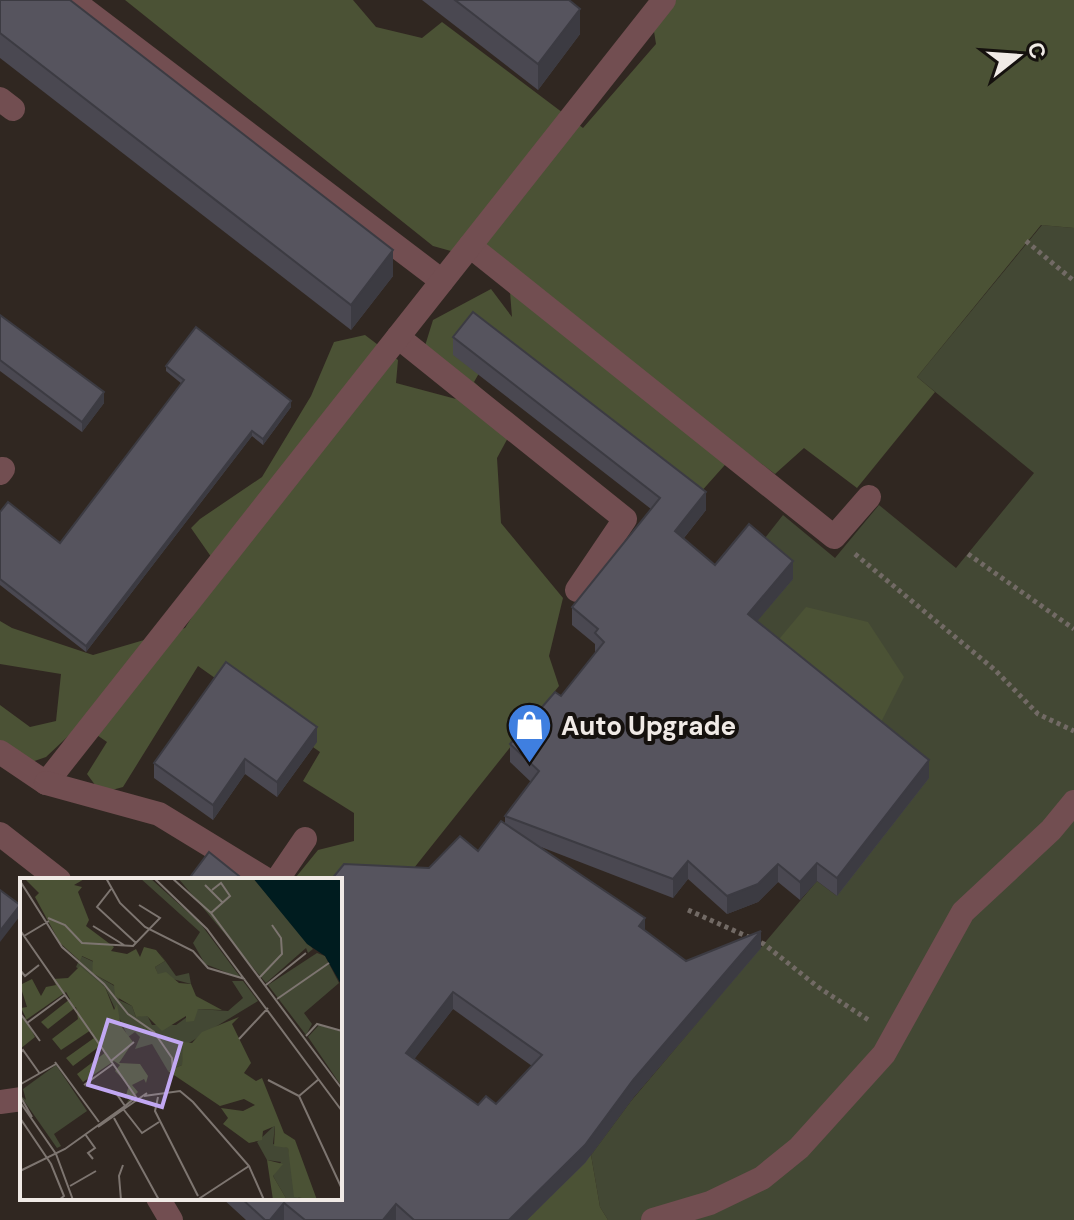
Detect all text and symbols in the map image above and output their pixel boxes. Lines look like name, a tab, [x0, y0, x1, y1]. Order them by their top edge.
north arrow	[978, 16, 1058, 96]
text: С	[1020, 38, 1053, 62]
shop icon: Auto Upgrade	[506, 702, 554, 765]
place label: Auto Upgrade	[561, 709, 736, 743]
inset map	[20, 878, 342, 1200]

